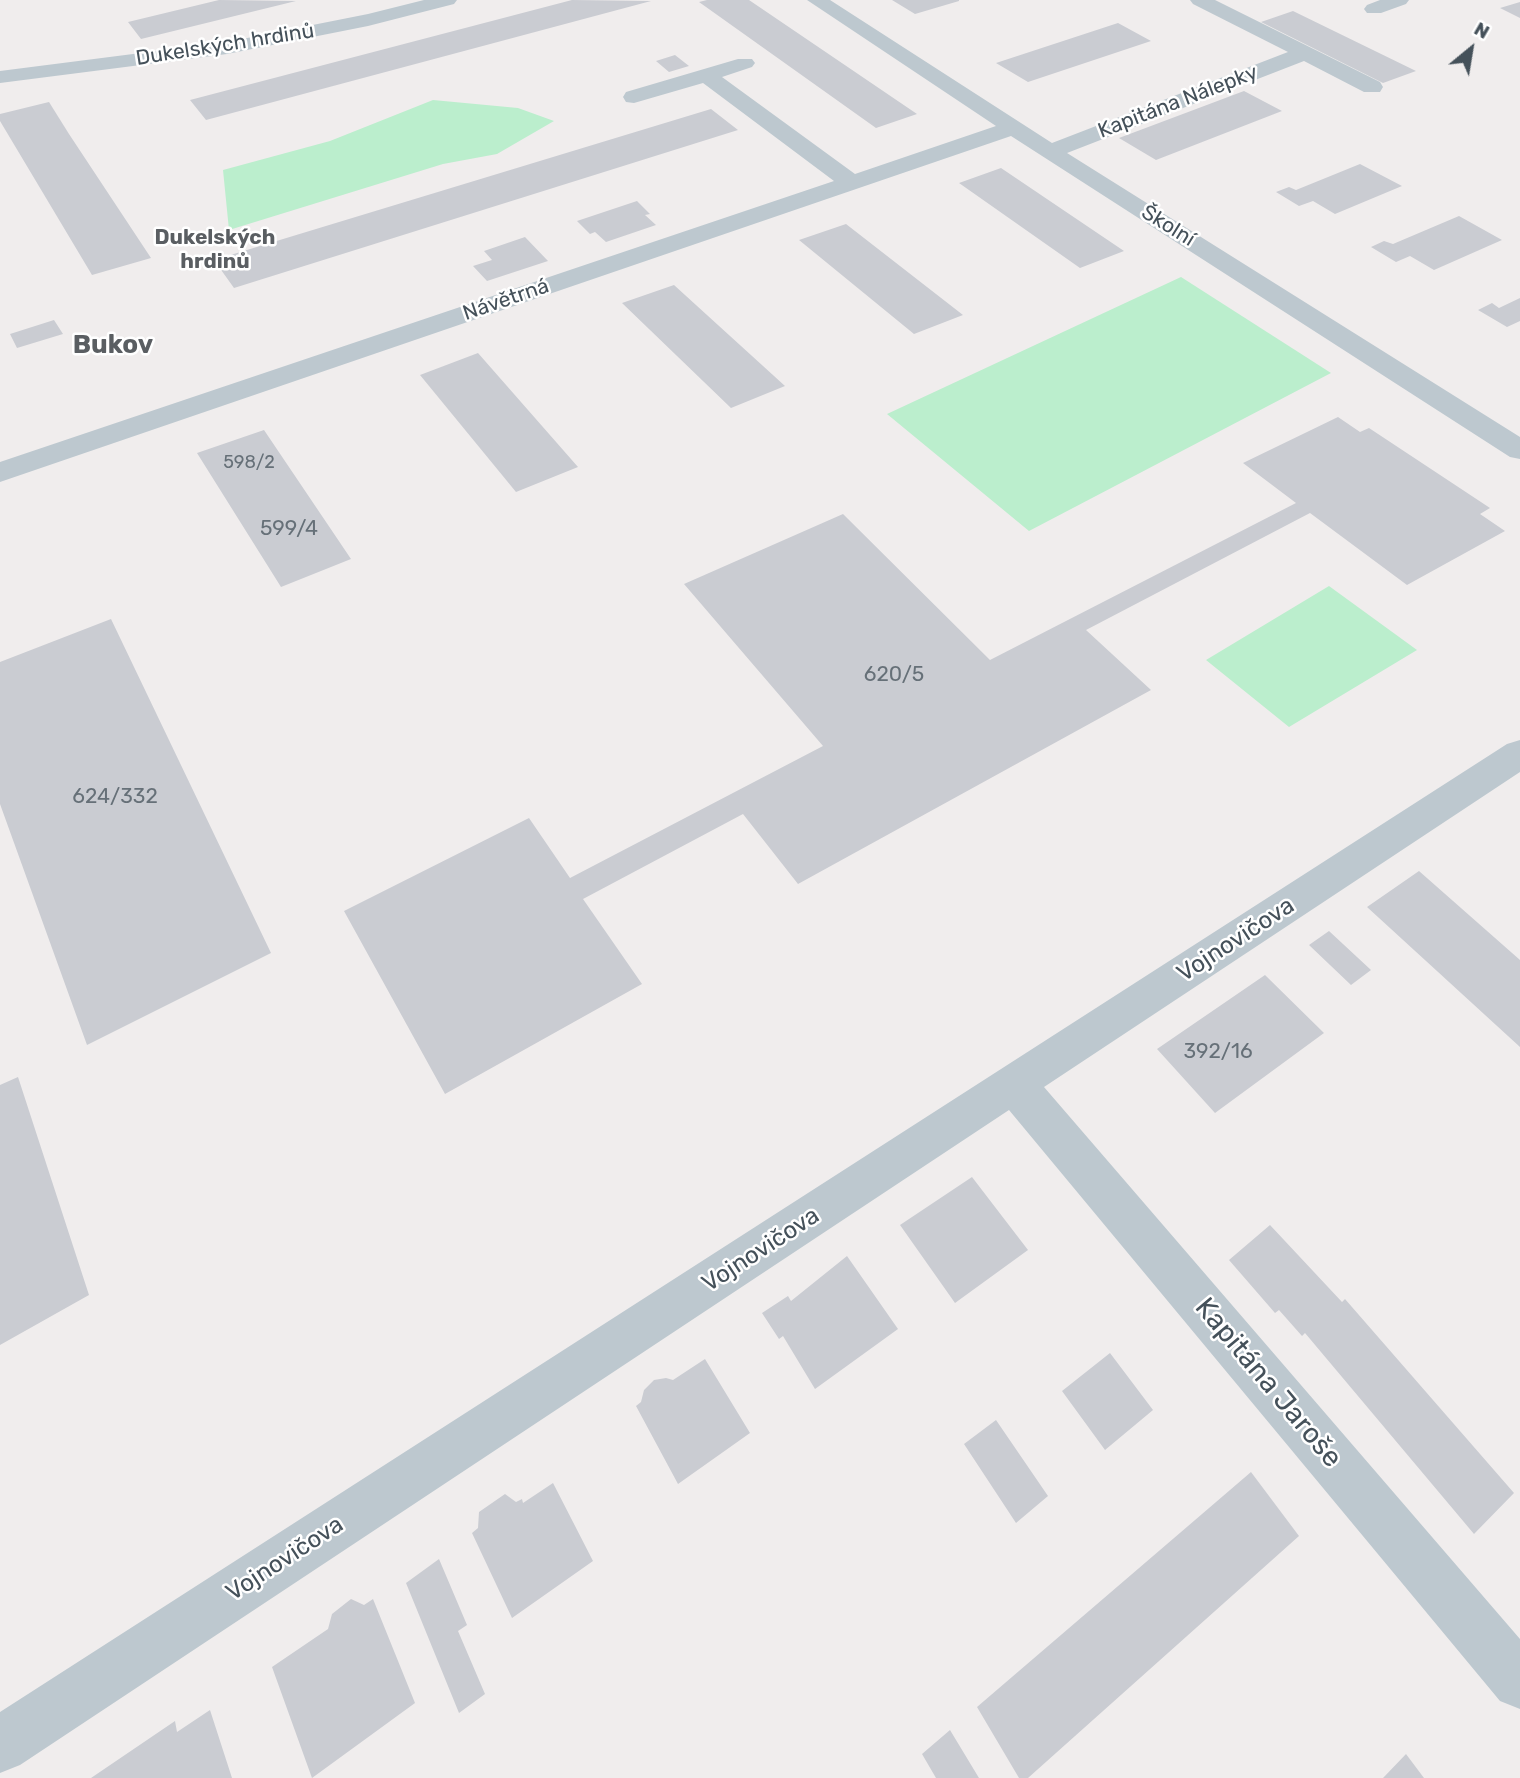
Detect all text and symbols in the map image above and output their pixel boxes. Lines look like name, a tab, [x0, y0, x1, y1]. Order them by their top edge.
north arrow	[1436, 14, 1506, 84]
text: N	[1470, 17, 1493, 44]
street label: Dukelských hrdinů	[134, 18, 316, 72]
street label: Kapitána Nálepky	[1095, 60, 1261, 144]
street label: Školní	[1137, 200, 1199, 252]
district label: Dukelských hrdinů	[155, 225, 275, 275]
street label: Návětrná	[460, 274, 552, 326]
district label: Bukov	[73, 329, 153, 361]
house number: 598/2	[223, 452, 275, 474]
house number: 599/4	[260, 516, 318, 542]
house number: 620/5	[864, 662, 924, 688]
house number: 624/332	[72, 784, 158, 810]
street label: Vojnovičova	[1172, 891, 1300, 989]
house number: 392/16	[1183, 1039, 1253, 1065]
street label: Vojnovičova	[697, 1201, 825, 1299]
street label: Kapitána Jaroše	[1187, 1291, 1349, 1475]
street label: Vojnovičova	[221, 1510, 349, 1608]

